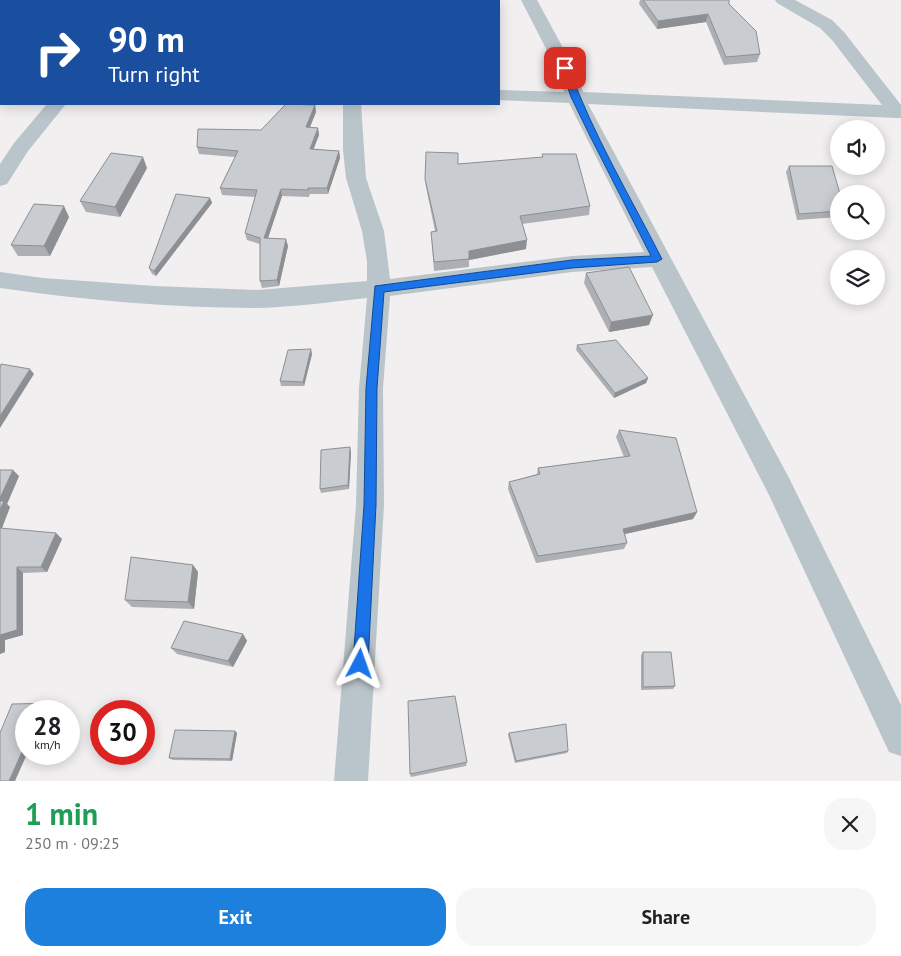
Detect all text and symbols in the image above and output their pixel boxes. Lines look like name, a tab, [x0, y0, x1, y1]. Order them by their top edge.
text: 90 m	[108, 16, 185, 62]
icon: right	[25, 20, 90, 85]
pin	[544, 47, 586, 89]
icon: arrive	[551, 54, 579, 82]
text: Turn right	[108, 60, 200, 88]
map controls	[830, 120, 885, 305]
button: sound	[830, 120, 885, 175]
button: search	[830, 185, 885, 240]
button: layers	[830, 250, 885, 305]
position arrow	[333, 637, 385, 689]
speed limit sign: 30	[90, 700, 155, 765]
text: 28	[33, 710, 62, 742]
text: km/h	[34, 737, 61, 752]
text: 1 min	[25, 794, 98, 833]
button: close	[824, 798, 876, 850]
text: 250 m · 09:25	[25, 833, 120, 853]
button: Exit	[25, 888, 446, 946]
button: Share	[456, 888, 876, 946]

